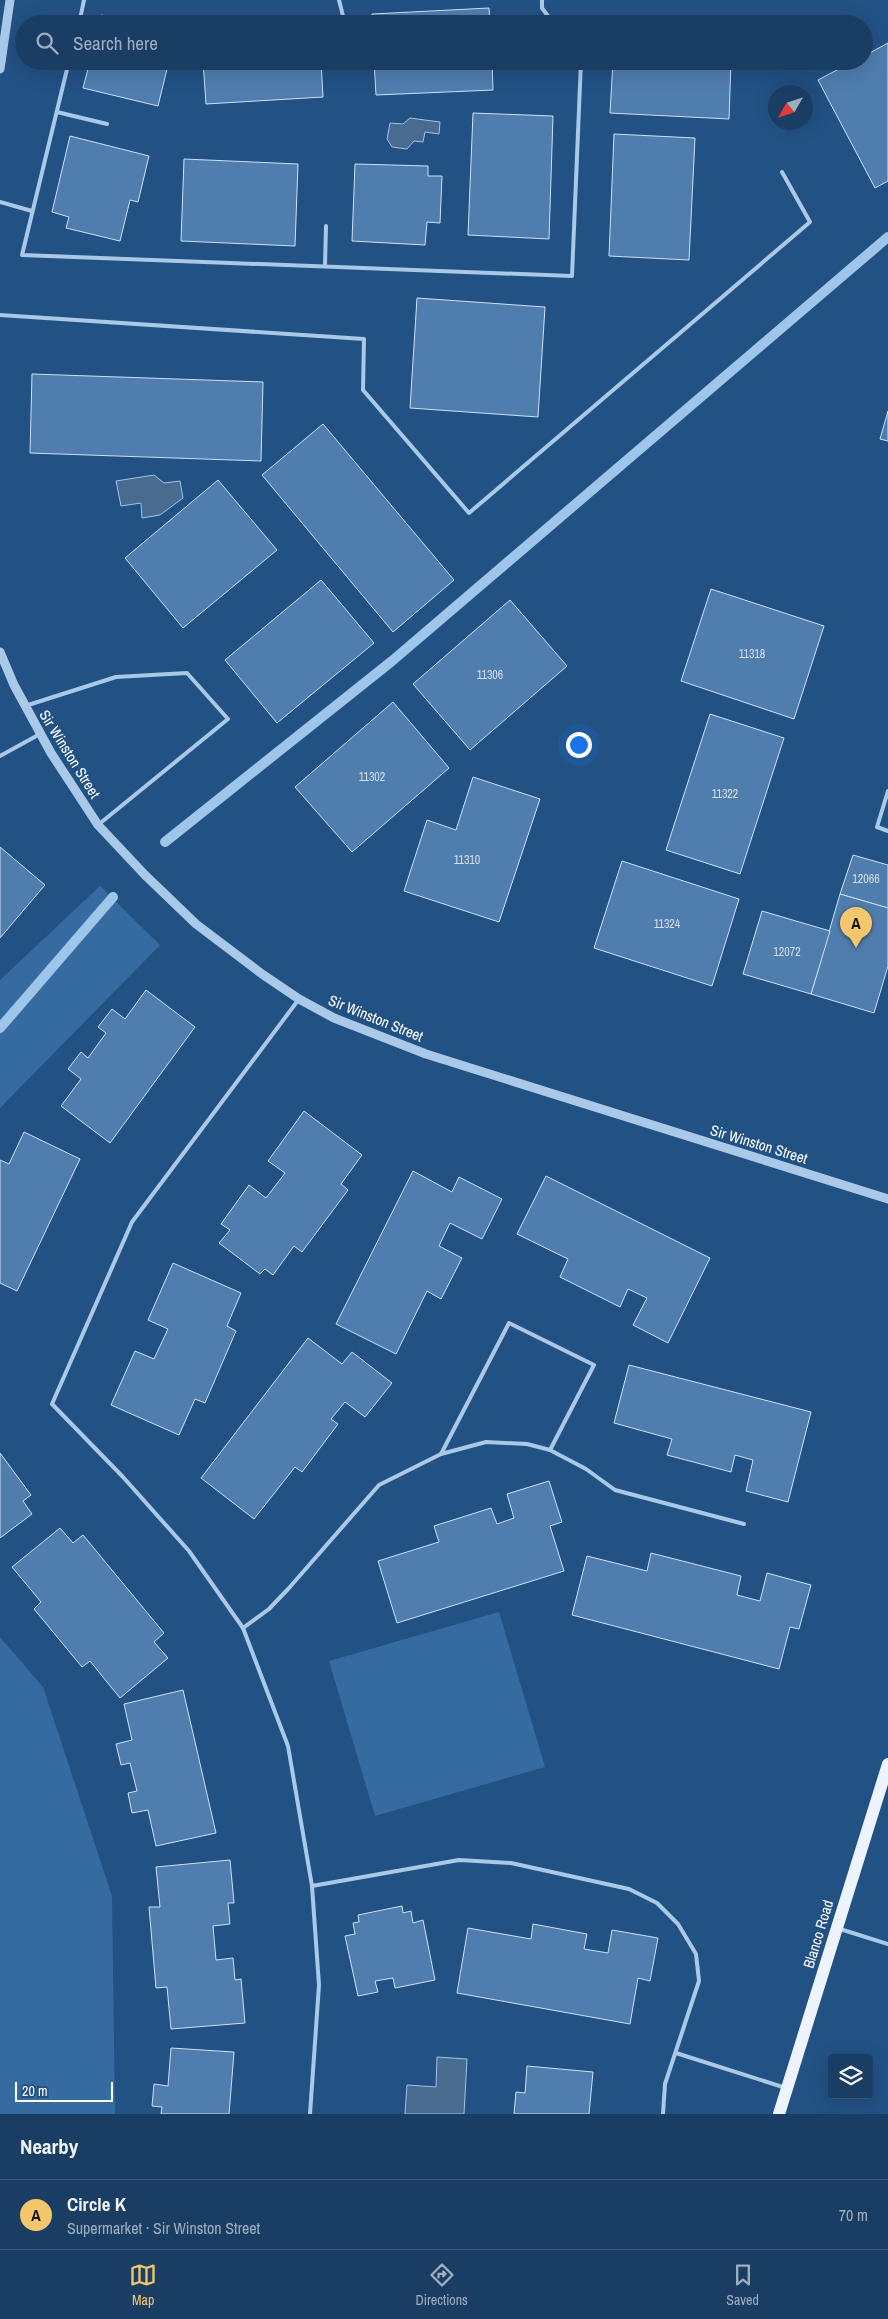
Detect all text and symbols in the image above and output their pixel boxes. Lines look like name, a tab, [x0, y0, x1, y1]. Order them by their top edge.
search box	[15, 15, 873, 70]
icon: search	[33, 29, 61, 57]
text: Search here	[73, 30, 158, 56]
north arrow	[768, 85, 813, 130]
house number: 11318	[739, 646, 765, 662]
house number: 11306	[477, 667, 503, 683]
street label: Sir Winston Street	[34, 706, 106, 803]
your location	[566, 732, 592, 758]
house number: 11302	[359, 769, 385, 785]
house number: 11322	[712, 786, 738, 802]
house number: 11310	[454, 852, 480, 868]
house number: 12066	[852, 871, 880, 887]
pin: A	[840, 907, 872, 948]
house number: 11324	[654, 916, 681, 932]
house number: 12072	[773, 944, 801, 960]
street label: Sir Winston Street	[325, 989, 427, 1047]
street label: Sir Winston Street	[708, 1119, 811, 1169]
street label: Blanco Road	[798, 1897, 838, 1971]
map controls	[828, 2054, 873, 2099]
button: layers	[828, 2054, 873, 2099]
scale bar	[15, 2079, 112, 2102]
text: 20 m	[22, 2082, 48, 2100]
text: Nearby	[20, 2132, 78, 2161]
text: Circle K	[67, 2191, 126, 2217]
text: A	[31, 2204, 41, 2226]
text: 70 m	[839, 2204, 868, 2226]
text: Supermarket · Sir Winston Street	[67, 2217, 260, 2239]
tab: Map	[129, 2261, 157, 2309]
tab: Directions	[416, 2261, 468, 2309]
tab: Saved	[726, 2261, 759, 2309]

